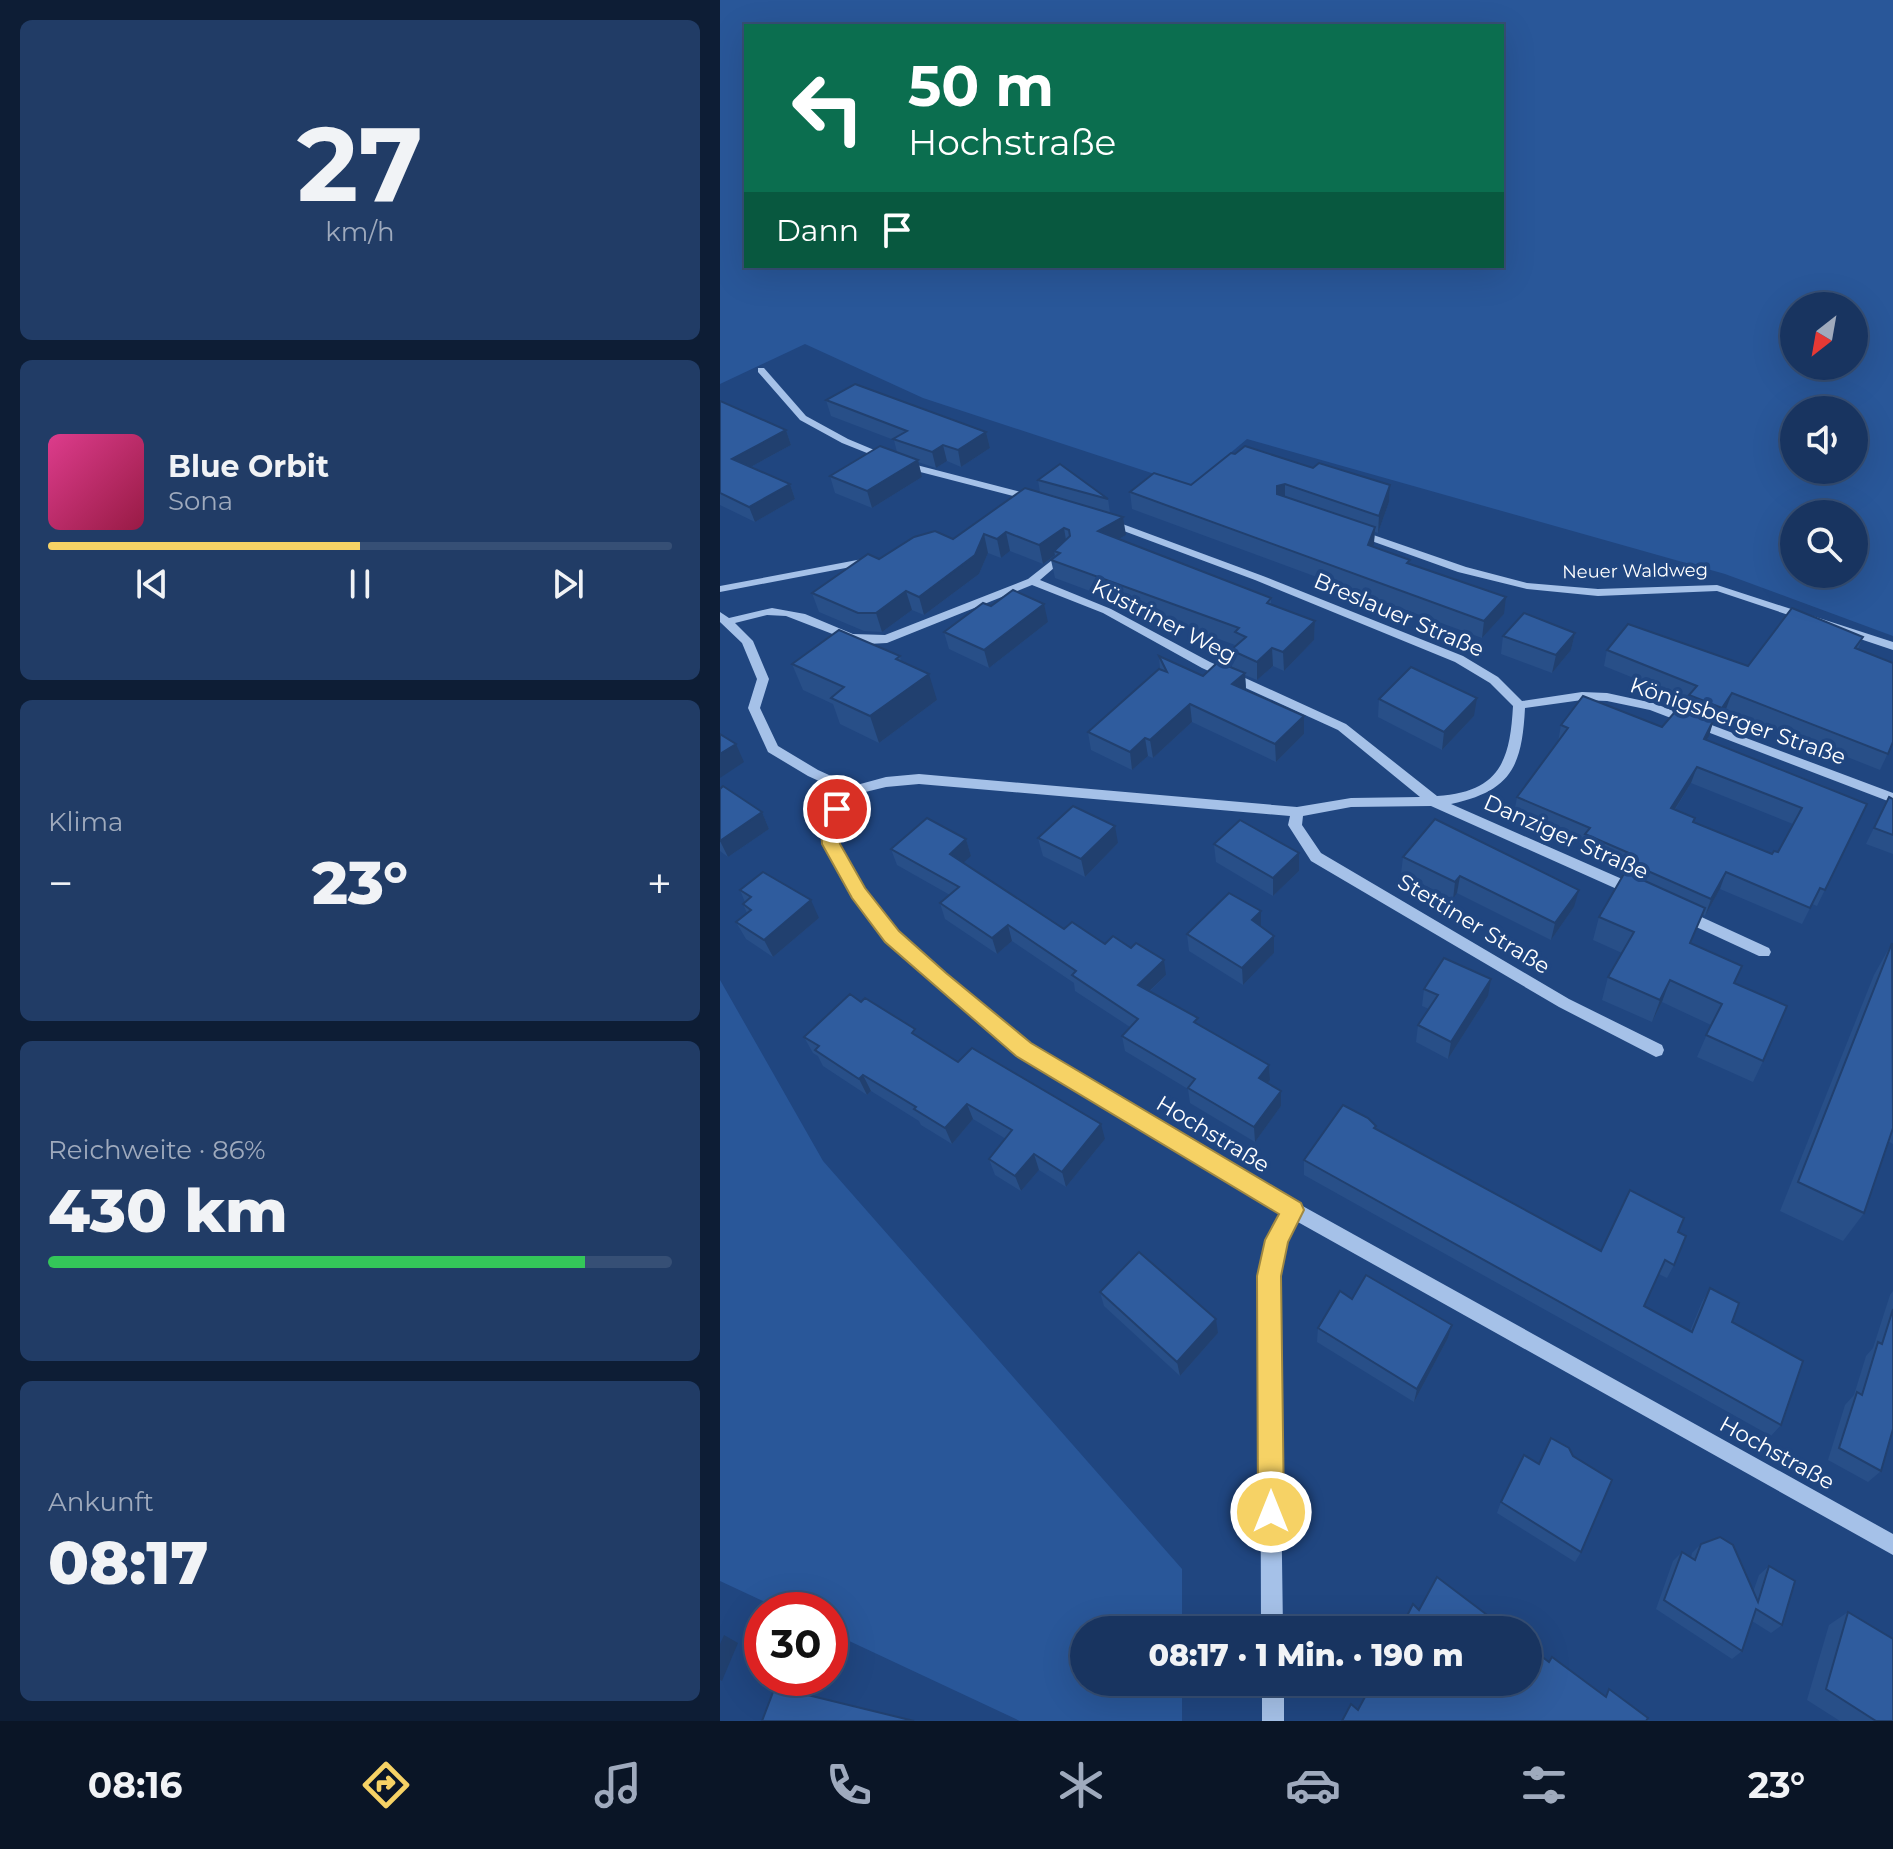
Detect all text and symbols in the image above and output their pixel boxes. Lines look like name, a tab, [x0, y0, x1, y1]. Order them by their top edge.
text: 50 m	[908, 52, 1054, 120]
icon: left	[776, 56, 880, 160]
text: 27	[297, 100, 423, 227]
text: Hochstraße	[908, 120, 1116, 164]
icon: arrive	[875, 208, 919, 252]
text: Dann	[776, 212, 859, 249]
text: km/h	[325, 216, 395, 248]
north arrow	[1780, 292, 1868, 380]
map controls	[1780, 292, 1868, 588]
button: sound	[1780, 396, 1868, 484]
text: Blue Orbit	[168, 448, 329, 485]
text: Sona	[168, 485, 233, 517]
button: search	[1780, 500, 1868, 588]
street label: Neuer Waldweg	[1562, 559, 1708, 583]
icon: previous	[130, 562, 174, 606]
icon: pause	[338, 562, 382, 606]
icon: next	[546, 562, 590, 606]
street label: Breslauer Straße	[1310, 567, 1488, 663]
street label: Küstriner Weg	[1087, 573, 1241, 669]
street label: Königsberger Straße	[1626, 671, 1850, 771]
pin	[803, 775, 871, 843]
icon: arrive	[815, 787, 859, 831]
street label: Danziger Straße	[1479, 789, 1653, 885]
text: Klima	[48, 806, 123, 838]
text: 23°	[312, 846, 408, 919]
text: −	[48, 856, 73, 910]
text: +	[647, 856, 672, 910]
street label: Stettiner Straße	[1393, 868, 1555, 980]
street label: Hochstraße	[1151, 1090, 1275, 1178]
text: Reichweite · 86%	[48, 1134, 266, 1166]
text: 430 km	[48, 1174, 288, 1247]
street label: Hochstraße	[1715, 1410, 1839, 1496]
position arrow	[1229, 1470, 1313, 1554]
text: Ankunft	[48, 1486, 154, 1518]
text: 08:17	[48, 1526, 208, 1599]
speed limit sign: 30	[744, 1592, 848, 1696]
text: 08:17 · 1 Min. · 190 m	[1148, 1637, 1464, 1674]
icon: directions	[358, 1757, 414, 1813]
icon: music	[590, 1757, 646, 1813]
icon: phone	[821, 1757, 877, 1813]
icon: climate	[1053, 1757, 1109, 1813]
icon: car	[1285, 1757, 1341, 1813]
icon: filters	[1516, 1757, 1572, 1813]
text: 08:16	[88, 1763, 183, 1807]
text: 23°	[1748, 1763, 1805, 1807]

